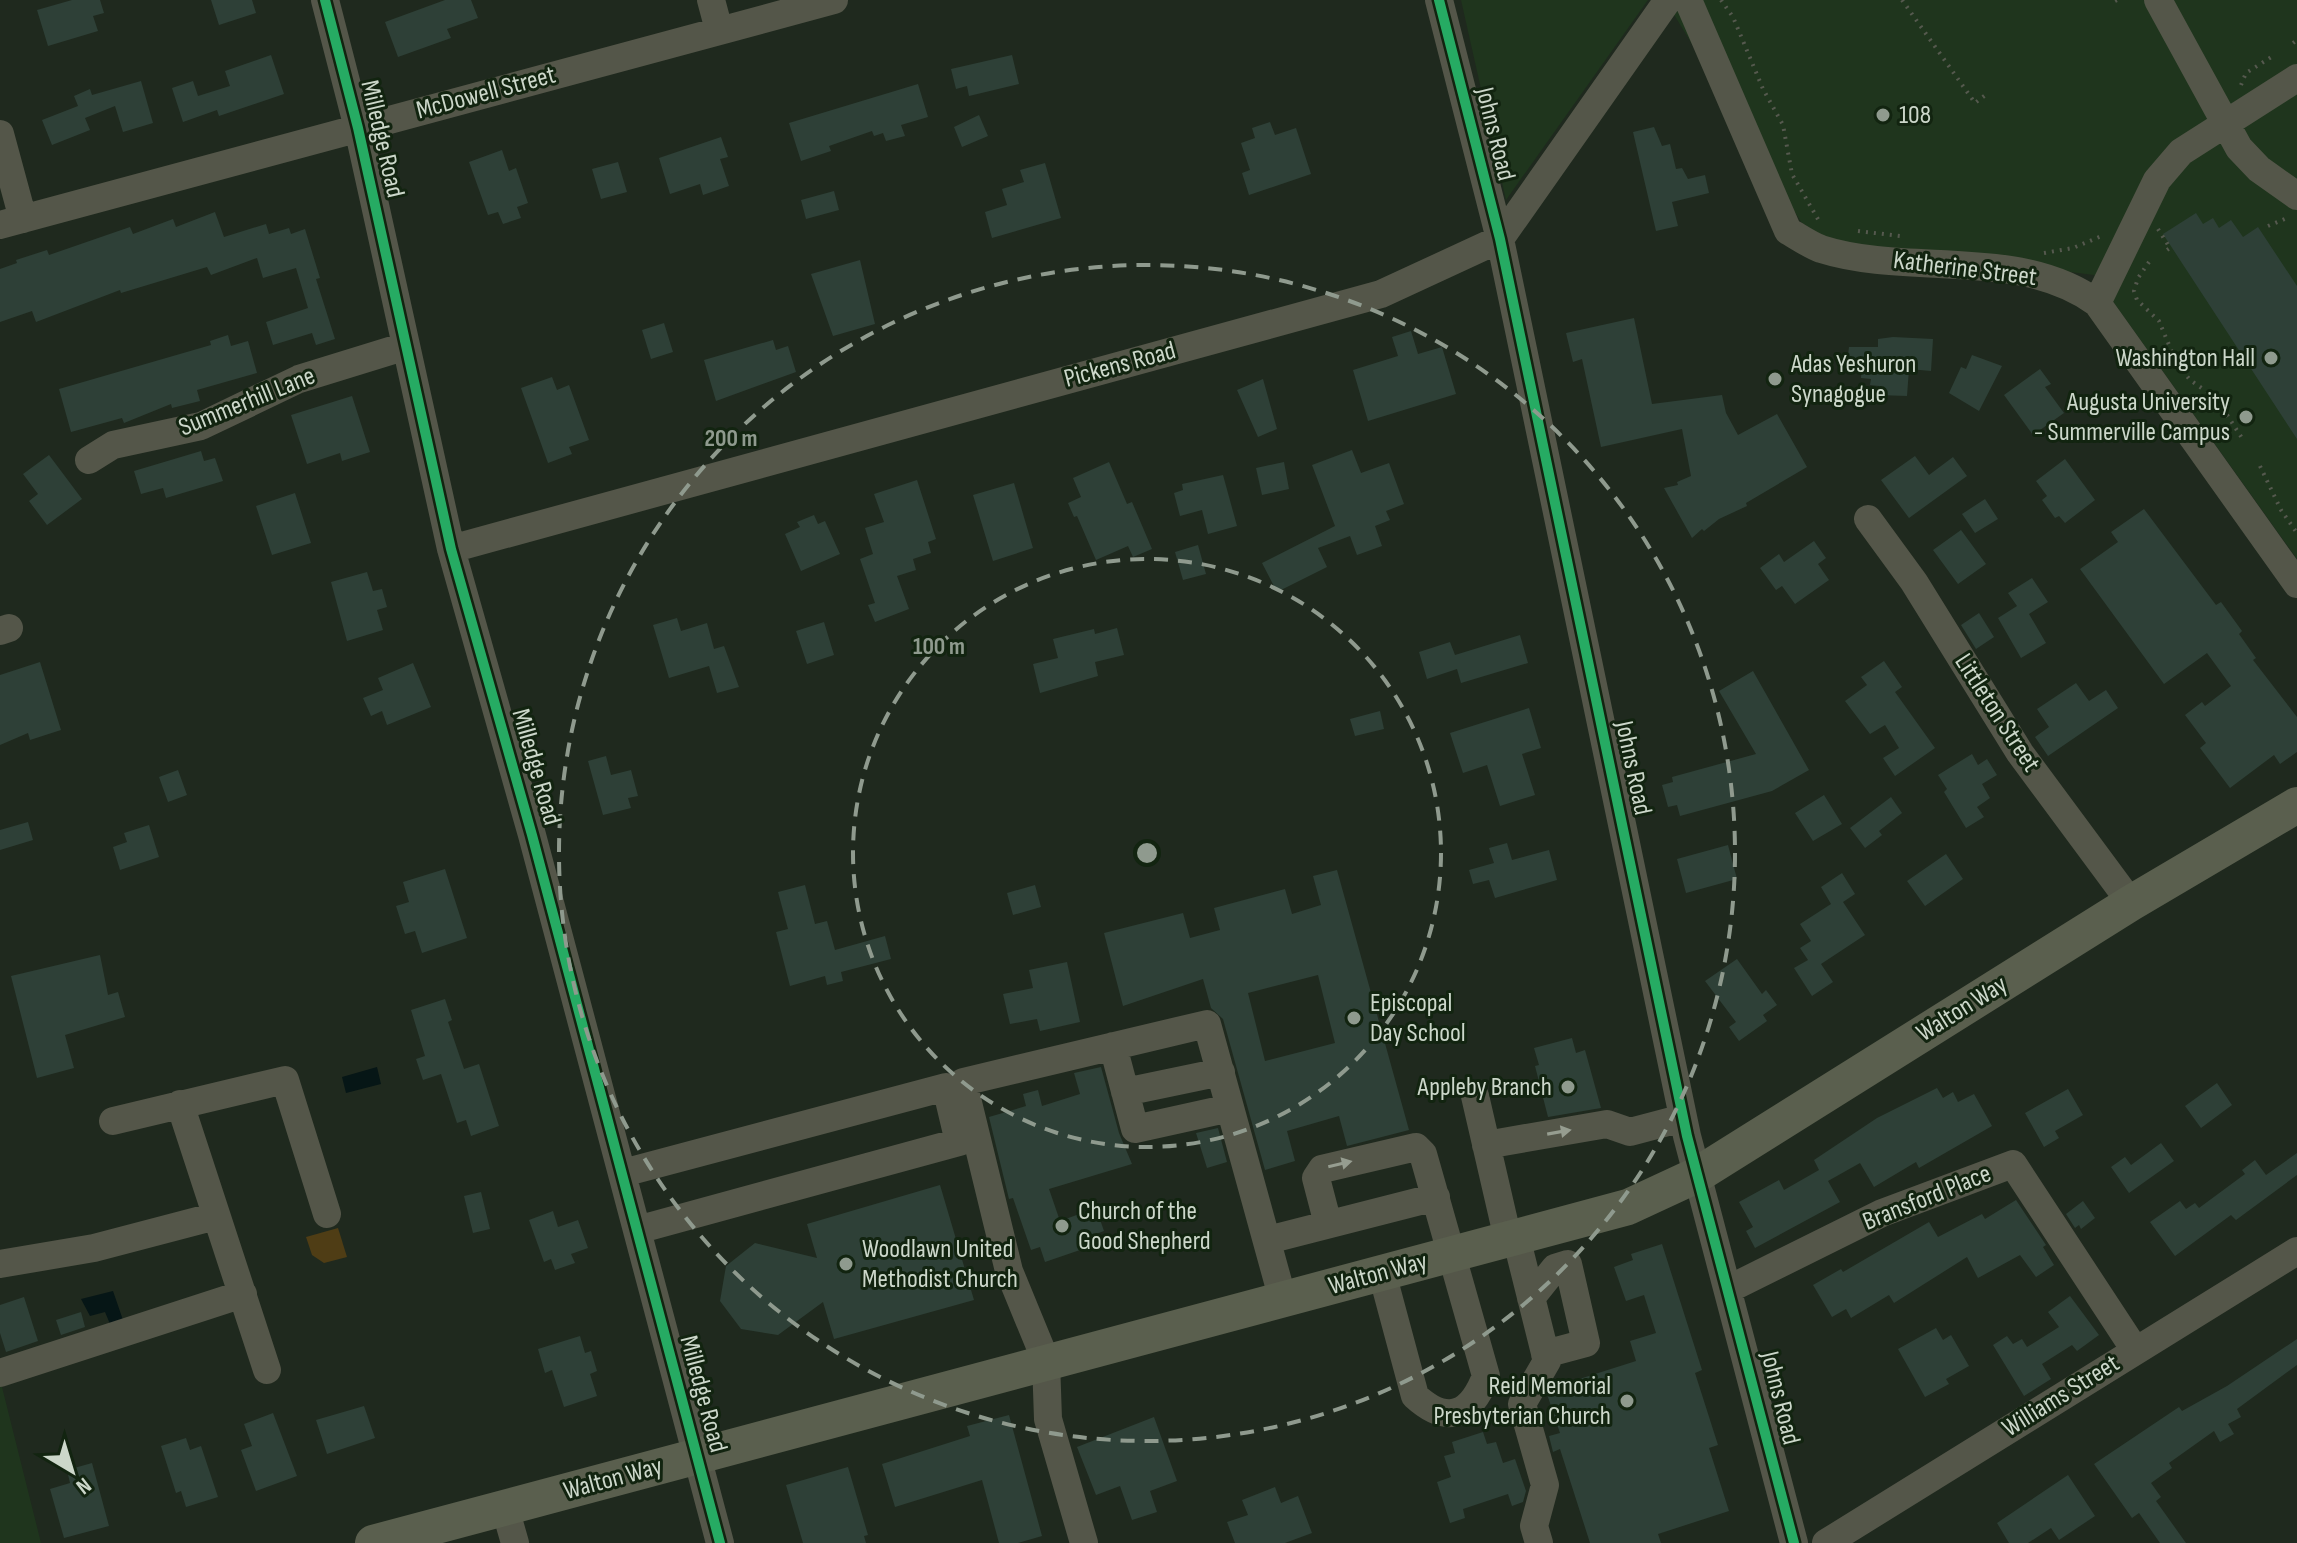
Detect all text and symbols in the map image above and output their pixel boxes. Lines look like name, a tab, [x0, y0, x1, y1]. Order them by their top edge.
street label: McDowell Street	[413, 60, 559, 126]
street label: Milledge Road	[353, 77, 411, 201]
street label: Johns Road	[1468, 83, 1522, 184]
place label: 108	[1899, 100, 1931, 131]
marker: 108	[1874, 106, 1892, 124]
street label: Katherine Street	[1892, 245, 2038, 293]
street label: Pickens Road	[1061, 335, 1179, 395]
place label: Washington Hall	[2115, 343, 2255, 374]
place label: Adas Yeshuron Synagogue	[1790, 349, 1916, 410]
marker: Washington Hall	[2262, 349, 2280, 367]
street label: Summerhill Lane	[174, 361, 320, 443]
marker: Adas Yeshuron Synagogue	[1766, 370, 1784, 388]
place label: Augusta University - Summerville Campus	[2034, 387, 2230, 448]
marker: Augusta University - Summerville Campus	[2237, 408, 2255, 426]
text: 200 m	[704, 424, 758, 453]
text: 100 m	[913, 632, 965, 661]
street label: Littleton Street	[1947, 648, 2047, 778]
street label: Milledge Road	[505, 705, 567, 829]
street label: Johns Road	[1608, 717, 1658, 818]
centre of rings	[1133, 839, 1161, 867]
street label: Walton Way	[1911, 969, 2013, 1049]
place label: Episcopal Day School	[1370, 988, 1466, 1049]
marker: Episcopal Day School	[1345, 1009, 1363, 1027]
place label: Appleby Branch	[1417, 1072, 1552, 1103]
marker: Appleby Branch	[1559, 1078, 1577, 1096]
one-way arrow	[1546, 1126, 1571, 1138]
one-way arrow	[1328, 1158, 1353, 1170]
street label: Bransford Place	[1858, 1158, 1996, 1238]
place label: Church of the Good Shepherd	[1078, 1196, 1211, 1257]
marker: Church of the Good Shepherd	[1053, 1217, 1071, 1235]
place label: Woodlawn United Methodist Church	[862, 1234, 1018, 1295]
street label: Walton Way	[1325, 1246, 1431, 1302]
marker: Woodlawn United Methodist Church	[837, 1255, 855, 1273]
street label: Milledge Road	[673, 1332, 733, 1456]
street label: Johns Road	[1753, 1347, 1807, 1448]
street label: Williams Street	[1997, 1348, 2125, 1444]
place label: Reid Memorial Presbyterian Church	[1433, 1371, 1611, 1432]
marker: Reid Memorial Presbyterian Church	[1618, 1392, 1636, 1410]
north arrow	[32, 1431, 112, 1511]
street label: Walton Way	[560, 1451, 666, 1507]
text: N	[70, 1471, 96, 1500]

